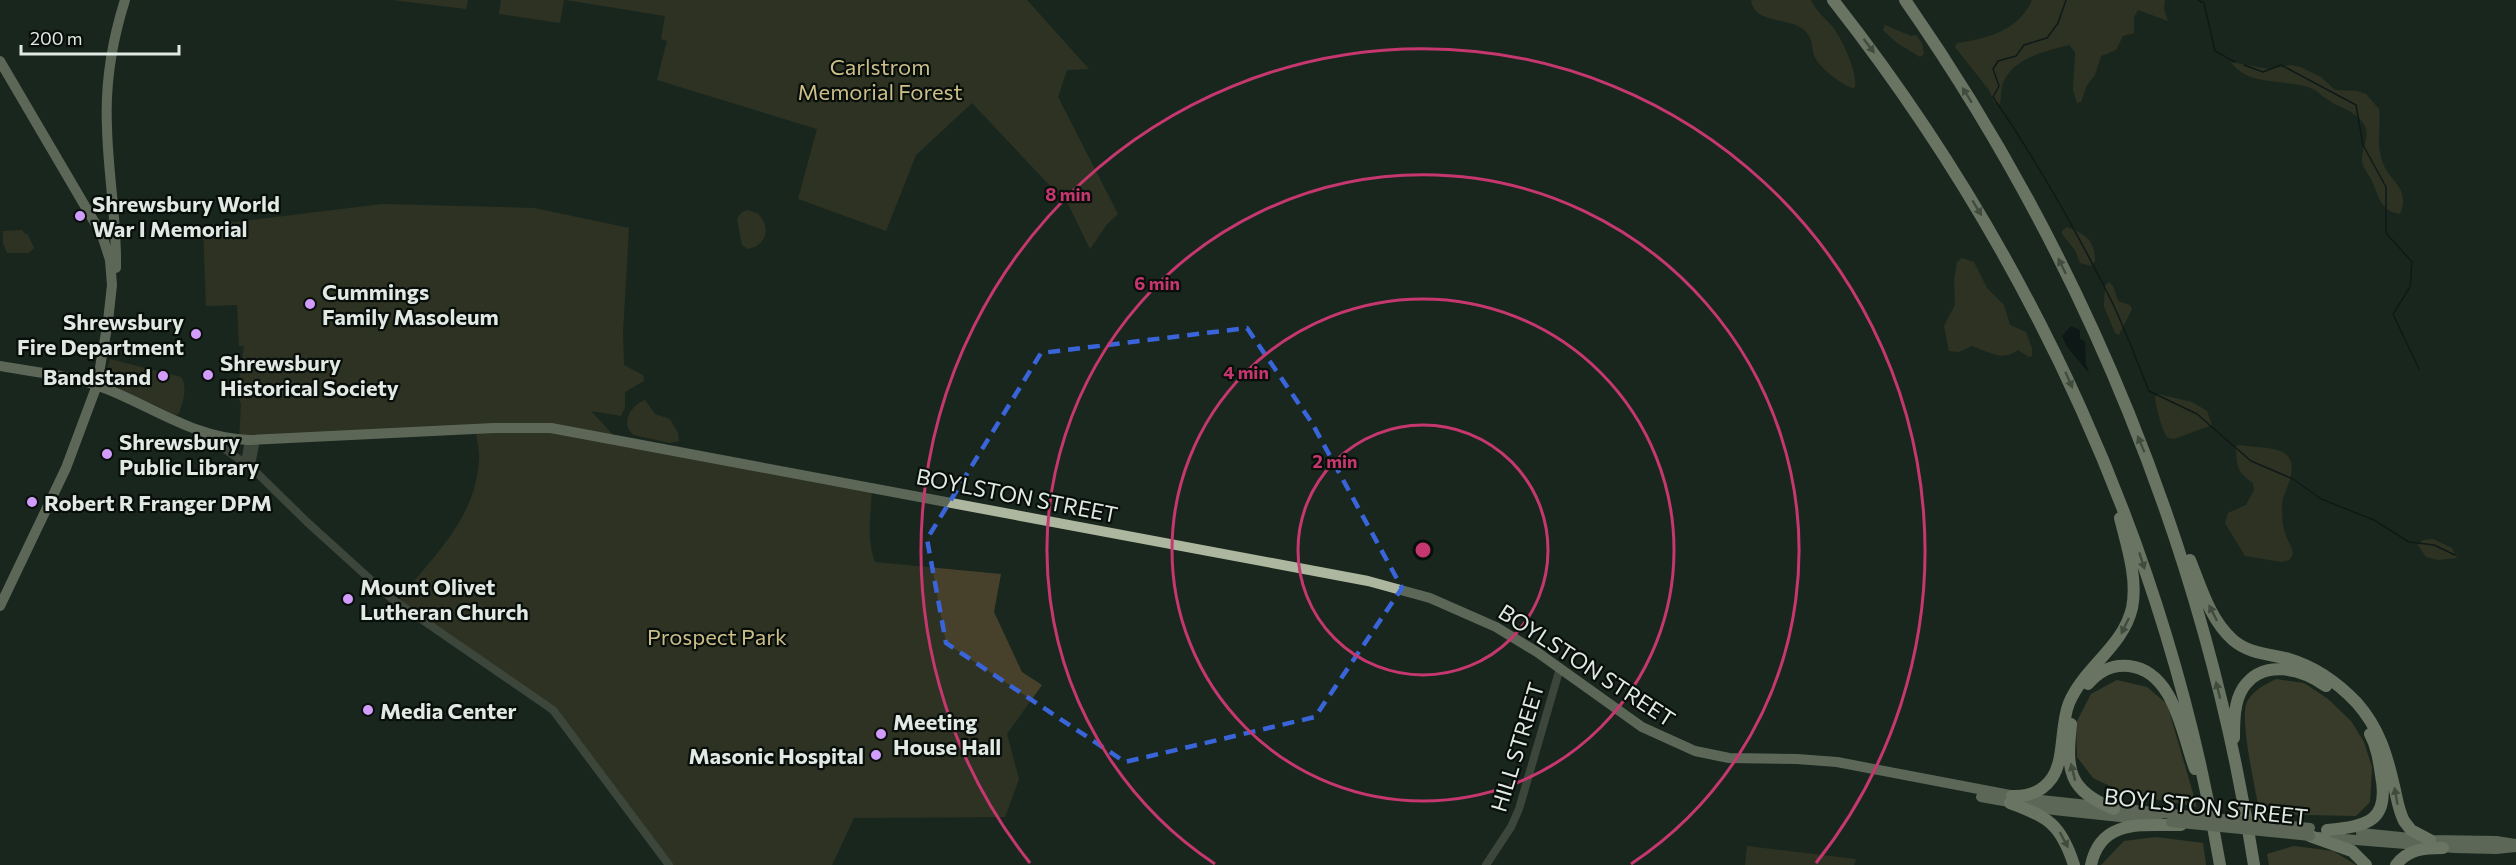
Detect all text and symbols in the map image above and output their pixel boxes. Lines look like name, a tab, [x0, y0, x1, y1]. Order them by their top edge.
scale bar	[21, 18, 178, 56]
text: 200 m	[30, 27, 83, 49]
one-way arrow	[1863, 38, 1875, 54]
park label: Carlstrom Memorial Forest	[798, 53, 962, 105]
one-way arrow	[1962, 87, 1973, 103]
text: 8 min	[1045, 183, 1091, 205]
place label: Shrewsbury World War I Memorial	[92, 190, 280, 242]
one-way arrow	[1972, 200, 1982, 217]
marker: Shrewsbury World War I Memorial	[73, 209, 87, 223]
one-way arrow	[2057, 257, 2067, 274]
text: 6 min	[1134, 272, 1180, 294]
place label: Cummings Family Masoleum	[322, 278, 499, 330]
marker: Cummings Family Masoleum	[303, 297, 317, 311]
place label: Shrewsbury Fire Department	[17, 308, 184, 360]
marker: Shrewsbury Fire Department	[189, 327, 203, 341]
place label: Shrewsbury Historical Society	[220, 349, 399, 401]
text: 4 min	[1223, 361, 1269, 383]
place label: Bandstand	[43, 363, 151, 390]
marker: Shrewsbury Historical Society	[201, 368, 215, 382]
marker: Bandstand	[156, 369, 170, 383]
one-way arrow	[2064, 372, 2074, 390]
place label: Shrewsbury Public Library	[119, 428, 259, 480]
one-way arrow	[2136, 434, 2146, 452]
marker: Shrewsbury Public Library	[100, 447, 114, 461]
text: 2 min	[1313, 450, 1357, 472]
street label: BOYLSTON STREET	[914, 462, 1120, 528]
place label: Robert R Franger DPM	[44, 489, 272, 516]
marker: Robert R Franger DPM	[25, 495, 39, 509]
centre of rings	[1413, 540, 1433, 560]
one-way arrow	[2138, 552, 2148, 570]
place label: Mount Olivet Lutheran Church	[360, 573, 529, 625]
marker: Mount Olivet Lutheran Church	[341, 592, 355, 606]
street label: BOYLSTON STREET	[1494, 598, 1680, 732]
one-way arrow	[2208, 604, 2218, 621]
one-way arrow	[2120, 618, 2129, 635]
park label: Prospect Park	[647, 623, 787, 650]
street label: HILL STREET	[1485, 679, 1549, 815]
one-way arrow	[2213, 681, 2223, 699]
place label: Media Center	[380, 697, 517, 724]
marker: Media Center	[361, 703, 375, 717]
place label: Meeting House Hall	[893, 708, 1001, 760]
marker: Meeting House Hall	[874, 727, 888, 741]
place label: Masonic Hospital	[689, 742, 864, 769]
marker: Masonic Hospital	[869, 748, 883, 762]
one-way arrow	[2067, 763, 2077, 781]
street label: BOYLSTON STREET	[2103, 782, 2309, 830]
one-way arrow	[2391, 787, 2400, 806]
one-way arrow	[2059, 832, 2069, 849]

